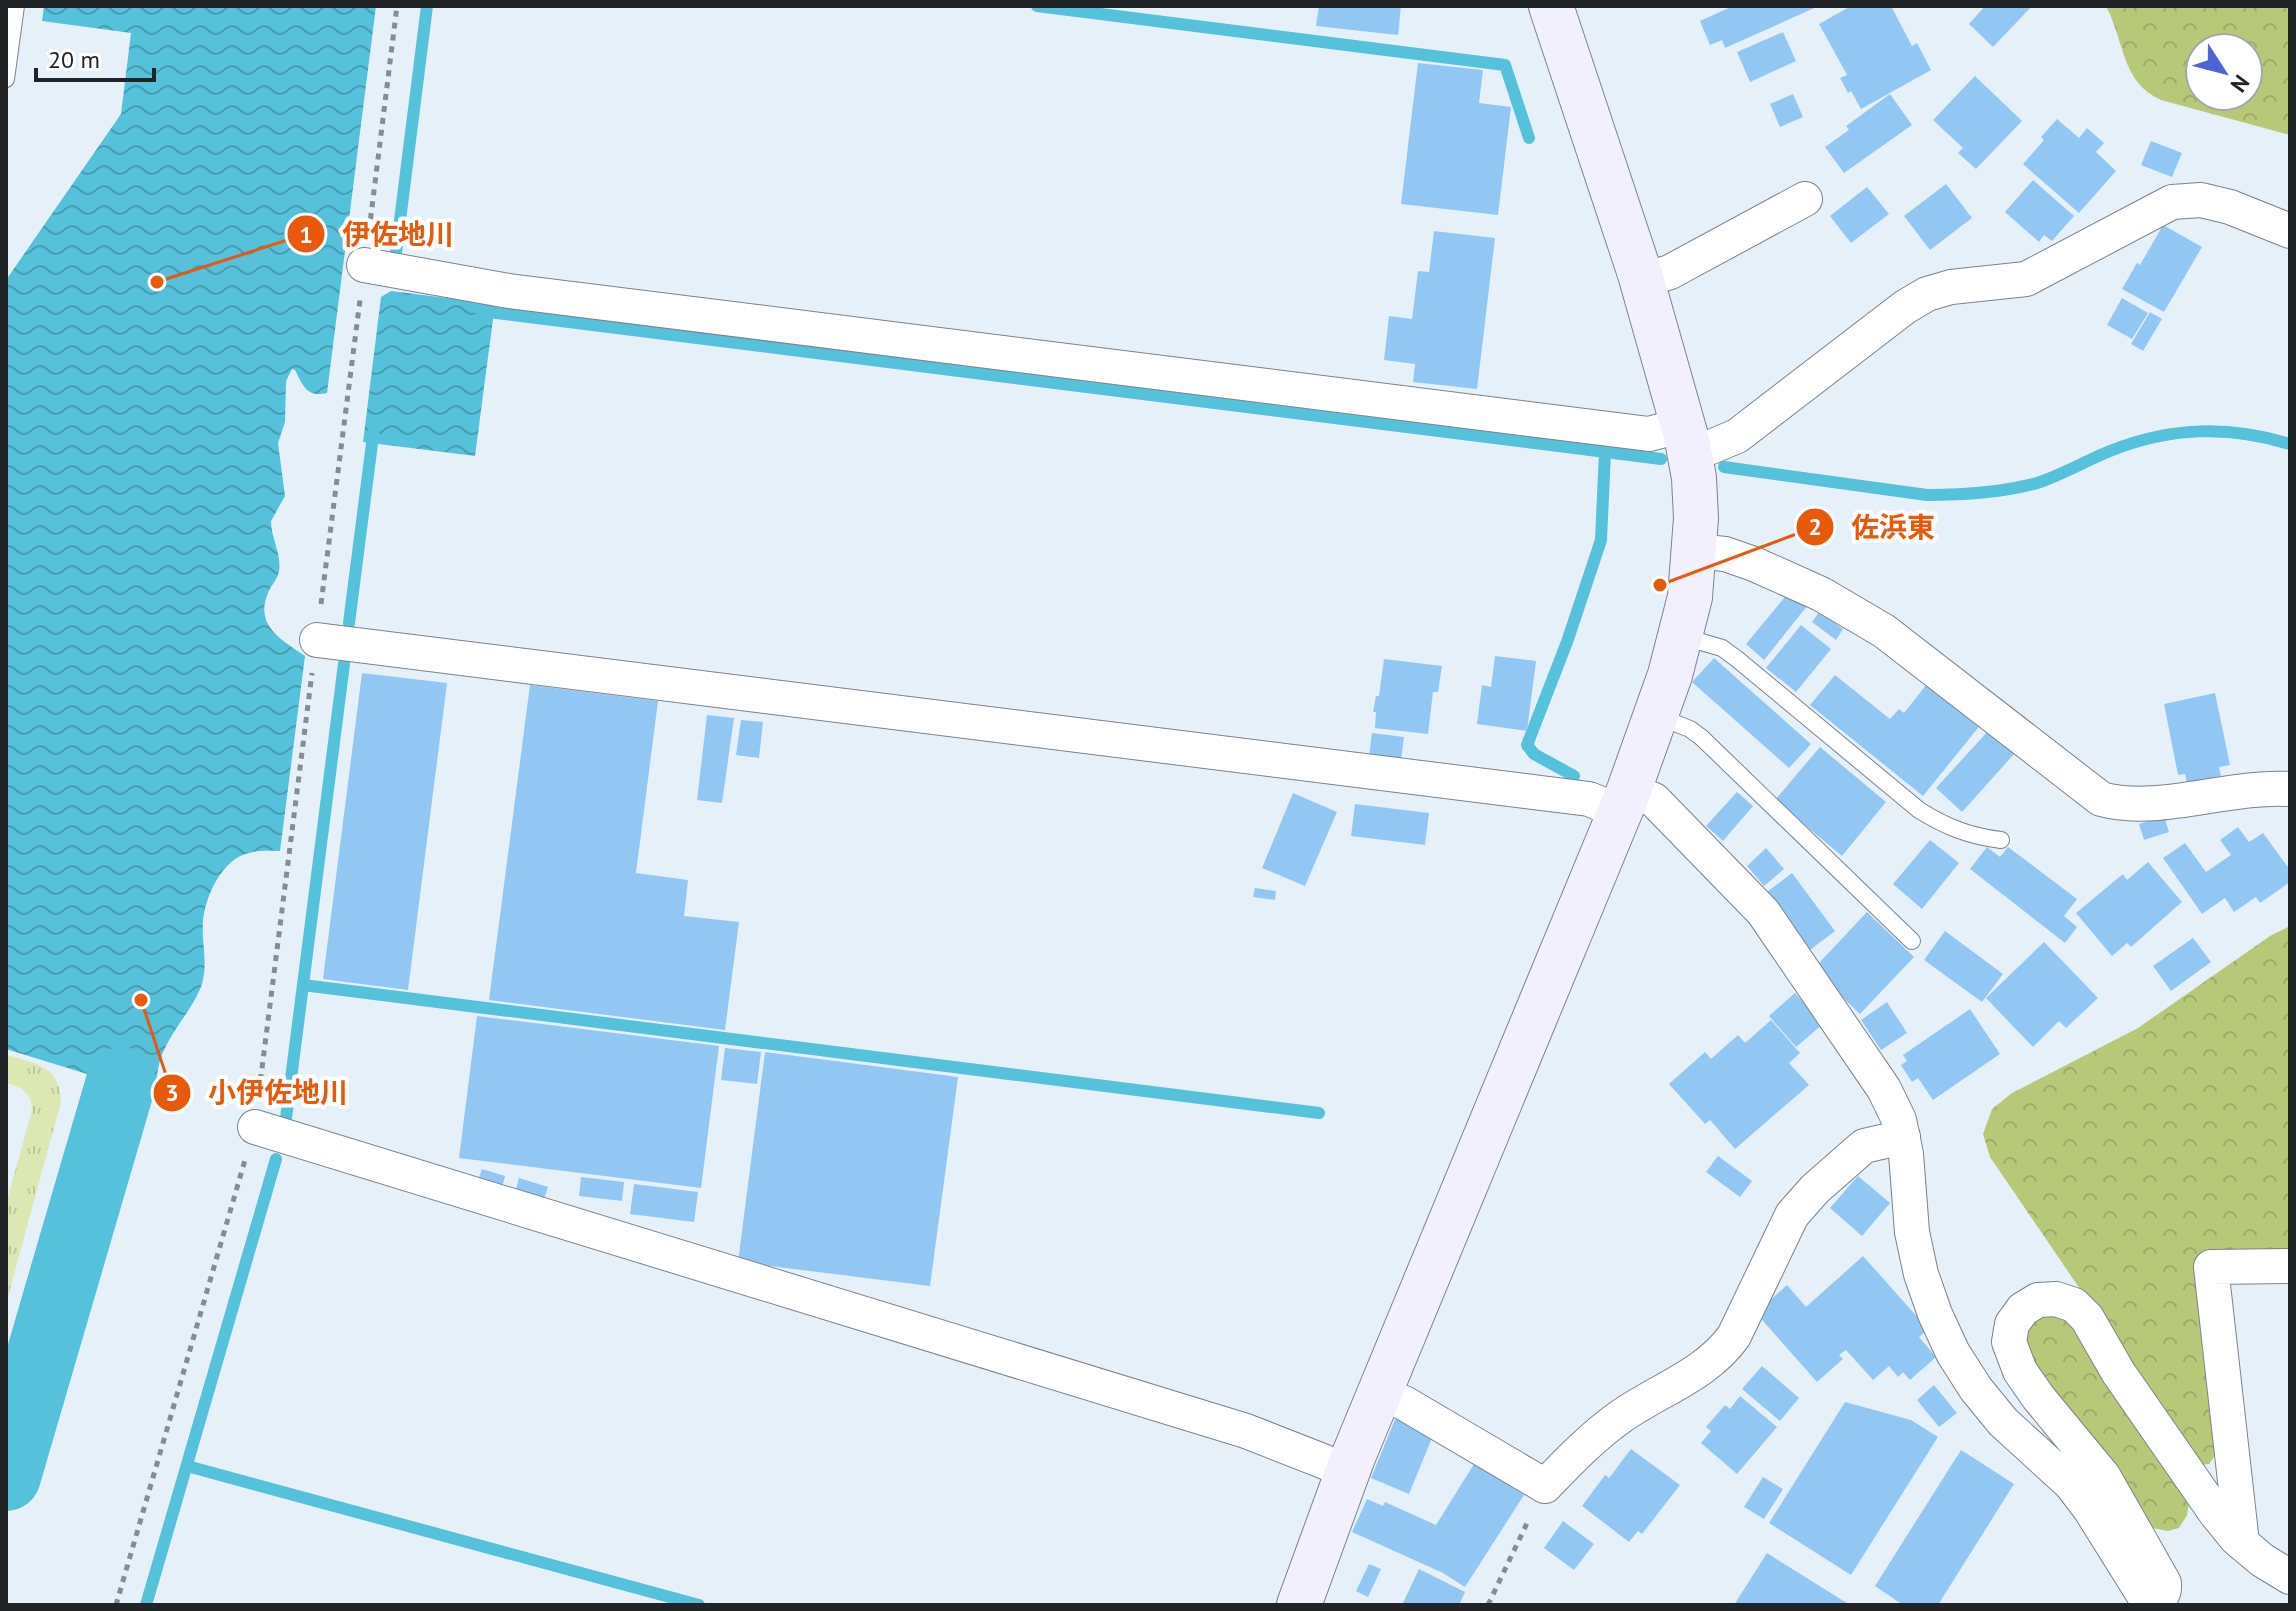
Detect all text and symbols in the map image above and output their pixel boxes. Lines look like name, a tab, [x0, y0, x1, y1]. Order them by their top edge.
scale bar	[36, 32, 154, 82]
north arrow	[2184, 32, 2264, 112]
text: 20 m	[48, 44, 100, 75]
text: N	[2225, 70, 2256, 98]
callout: 伊佐地川	[286, 208, 470, 260]
text: 伊佐地川	[342, 215, 454, 252]
text: 1	[299, 219, 313, 250]
callout: 佐浜東	[1795, 501, 1951, 553]
text: 佐浜東	[1851, 508, 1935, 545]
text: 2	[1808, 511, 1822, 542]
callout: 小伊佐地川	[152, 1067, 364, 1119]
text: 小伊佐地川	[208, 1073, 348, 1110]
text: 3	[165, 1077, 179, 1108]

